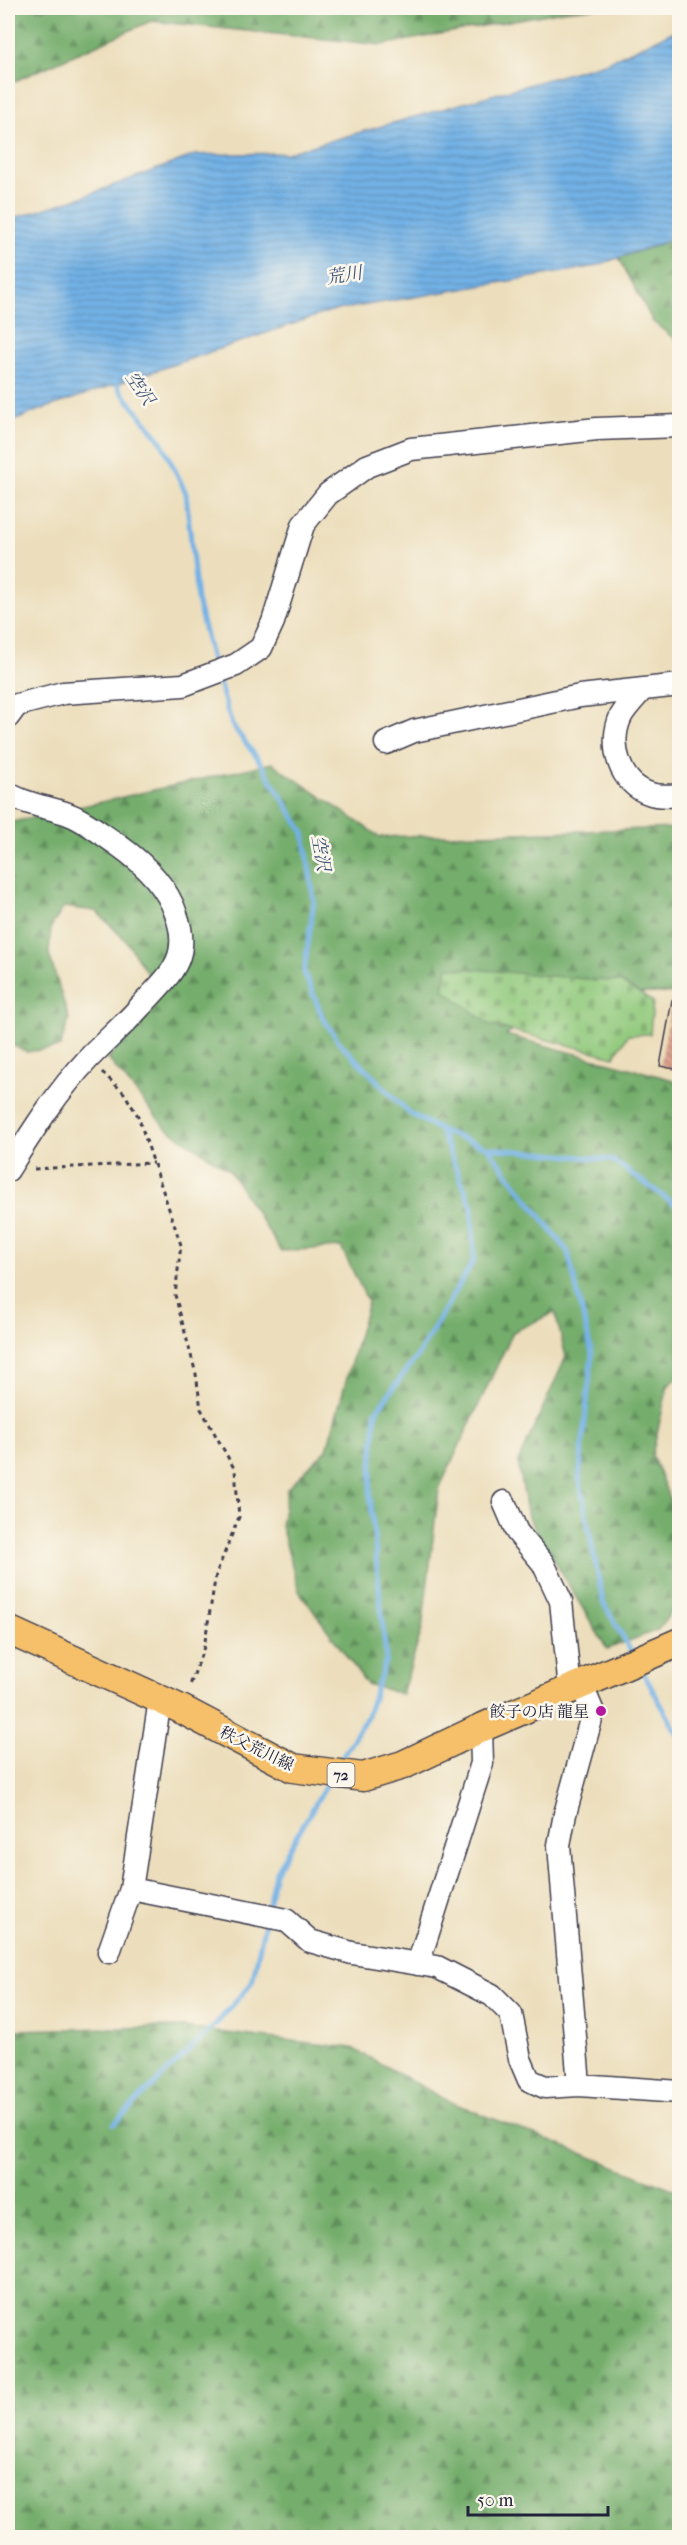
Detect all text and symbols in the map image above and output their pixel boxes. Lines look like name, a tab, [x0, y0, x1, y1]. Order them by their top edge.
water label: 荒川	[325, 262, 365, 289]
water label: 空沢	[121, 368, 160, 411]
water label: 空沢	[307, 834, 334, 875]
place label: 餃子の店 龍星	[490, 1702, 589, 1721]
marker: 餃子の店 龍星	[594, 1704, 608, 1718]
street label: 秩父荒川線	[217, 1722, 297, 1775]
road number: 72	[328, 1763, 354, 1787]
scale bar	[468, 2479, 608, 2517]
text: 50 m	[477, 2490, 514, 2511]

